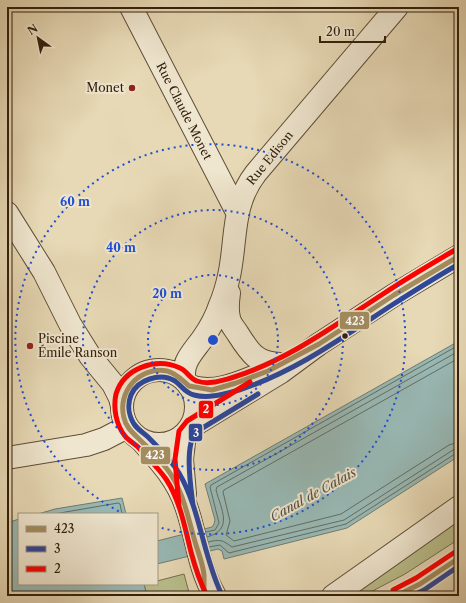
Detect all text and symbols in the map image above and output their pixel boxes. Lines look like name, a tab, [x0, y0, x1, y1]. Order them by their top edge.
north arrow	[18, 18, 58, 58]
scale bar	[320, 18, 385, 44]
text: N	[25, 21, 41, 38]
text: 20 m	[326, 24, 355, 39]
street label: Rue Claude Monet	[153, 59, 216, 163]
place label: Monet	[86, 80, 125, 95]
marker: Monet	[127, 83, 137, 93]
street label: Rue Edison	[243, 127, 296, 188]
text: 60 m	[60, 194, 90, 209]
text: 40 m	[106, 240, 136, 255]
text: 20 m	[152, 286, 182, 301]
line badge: 423	[339, 311, 370, 330]
text: 423	[345, 314, 365, 328]
place label: Piscine Émile Ranson	[38, 331, 118, 360]
unlabelled marker	[340, 331, 350, 341]
centre of rings	[206, 333, 220, 347]
marker: Piscine Émile Ranson	[25, 341, 35, 351]
line badge: 2	[198, 400, 214, 419]
text: 2	[203, 402, 210, 416]
line badge: 3	[188, 423, 203, 442]
text: 3	[193, 426, 199, 440]
line badge: 423	[140, 446, 171, 465]
text: 423	[145, 448, 165, 462]
water label: Canal de Calais	[267, 464, 359, 524]
legend	[18, 513, 158, 585]
text: 423	[54, 521, 74, 536]
text: 3	[54, 541, 61, 556]
text: 2	[54, 561, 61, 576]

